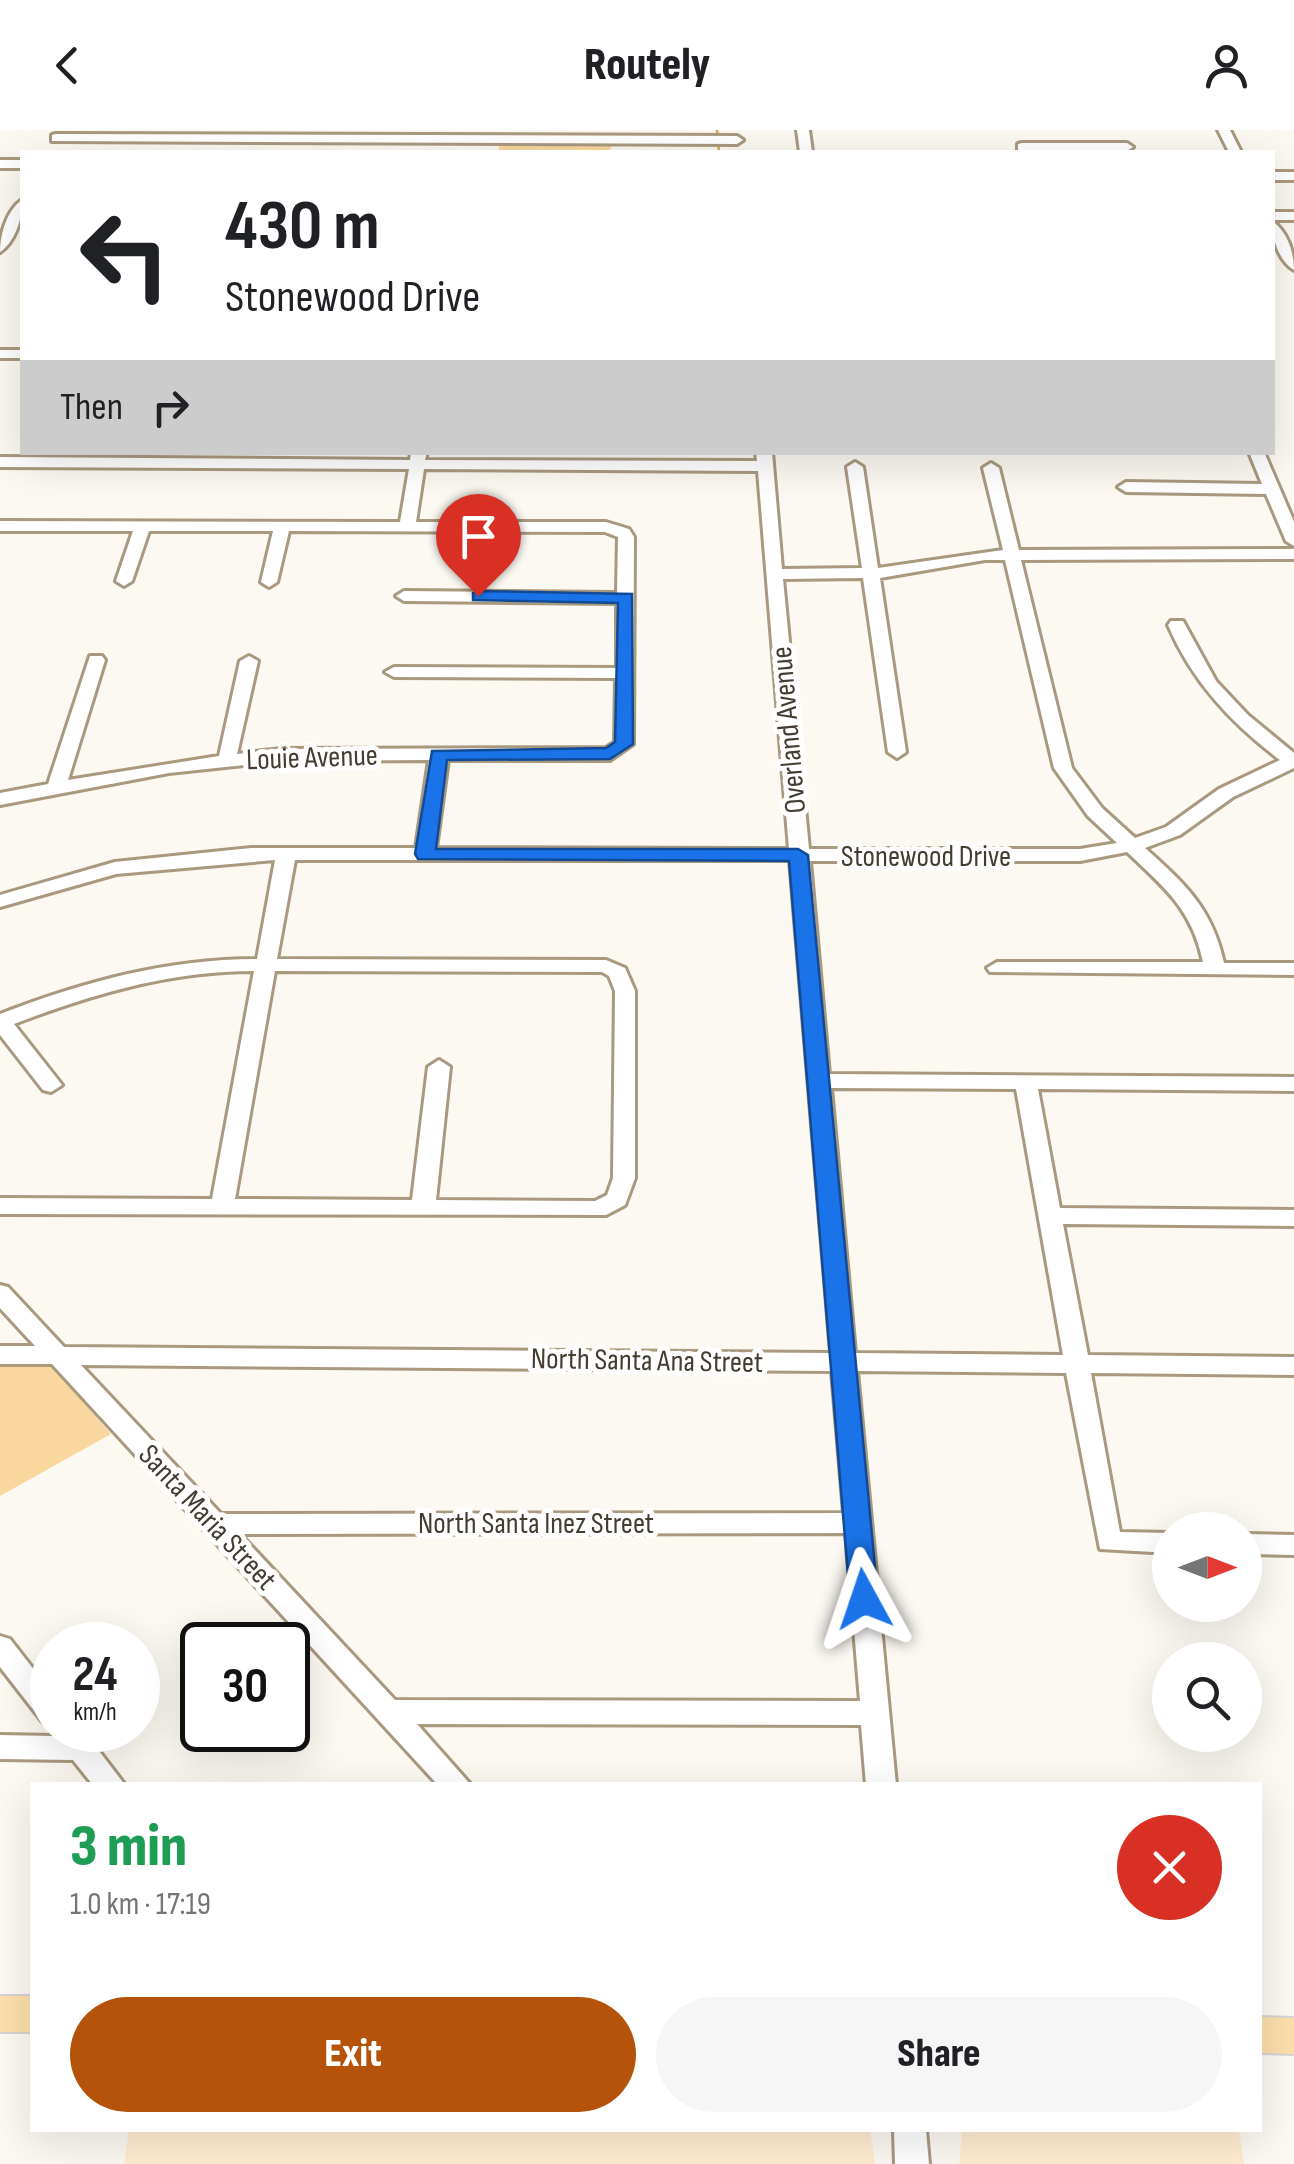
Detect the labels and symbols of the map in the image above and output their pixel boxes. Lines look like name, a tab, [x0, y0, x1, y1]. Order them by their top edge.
pin	[436, 494, 521, 597]
street label: Overland Avenue	[764, 645, 814, 815]
street label: Louie Avenue	[246, 738, 378, 778]
street label: Stonewood Drive	[841, 839, 1011, 875]
street label: North Santa Ana Street	[531, 1341, 763, 1381]
street label: Santa Maria Street	[131, 1437, 284, 1598]
street label: North Santa Inez Street	[418, 1506, 654, 1542]
north arrow	[1152, 1512, 1262, 1622]
position arrow	[812, 1547, 916, 1651]
speed limit sign: 30	[180, 1622, 310, 1752]

